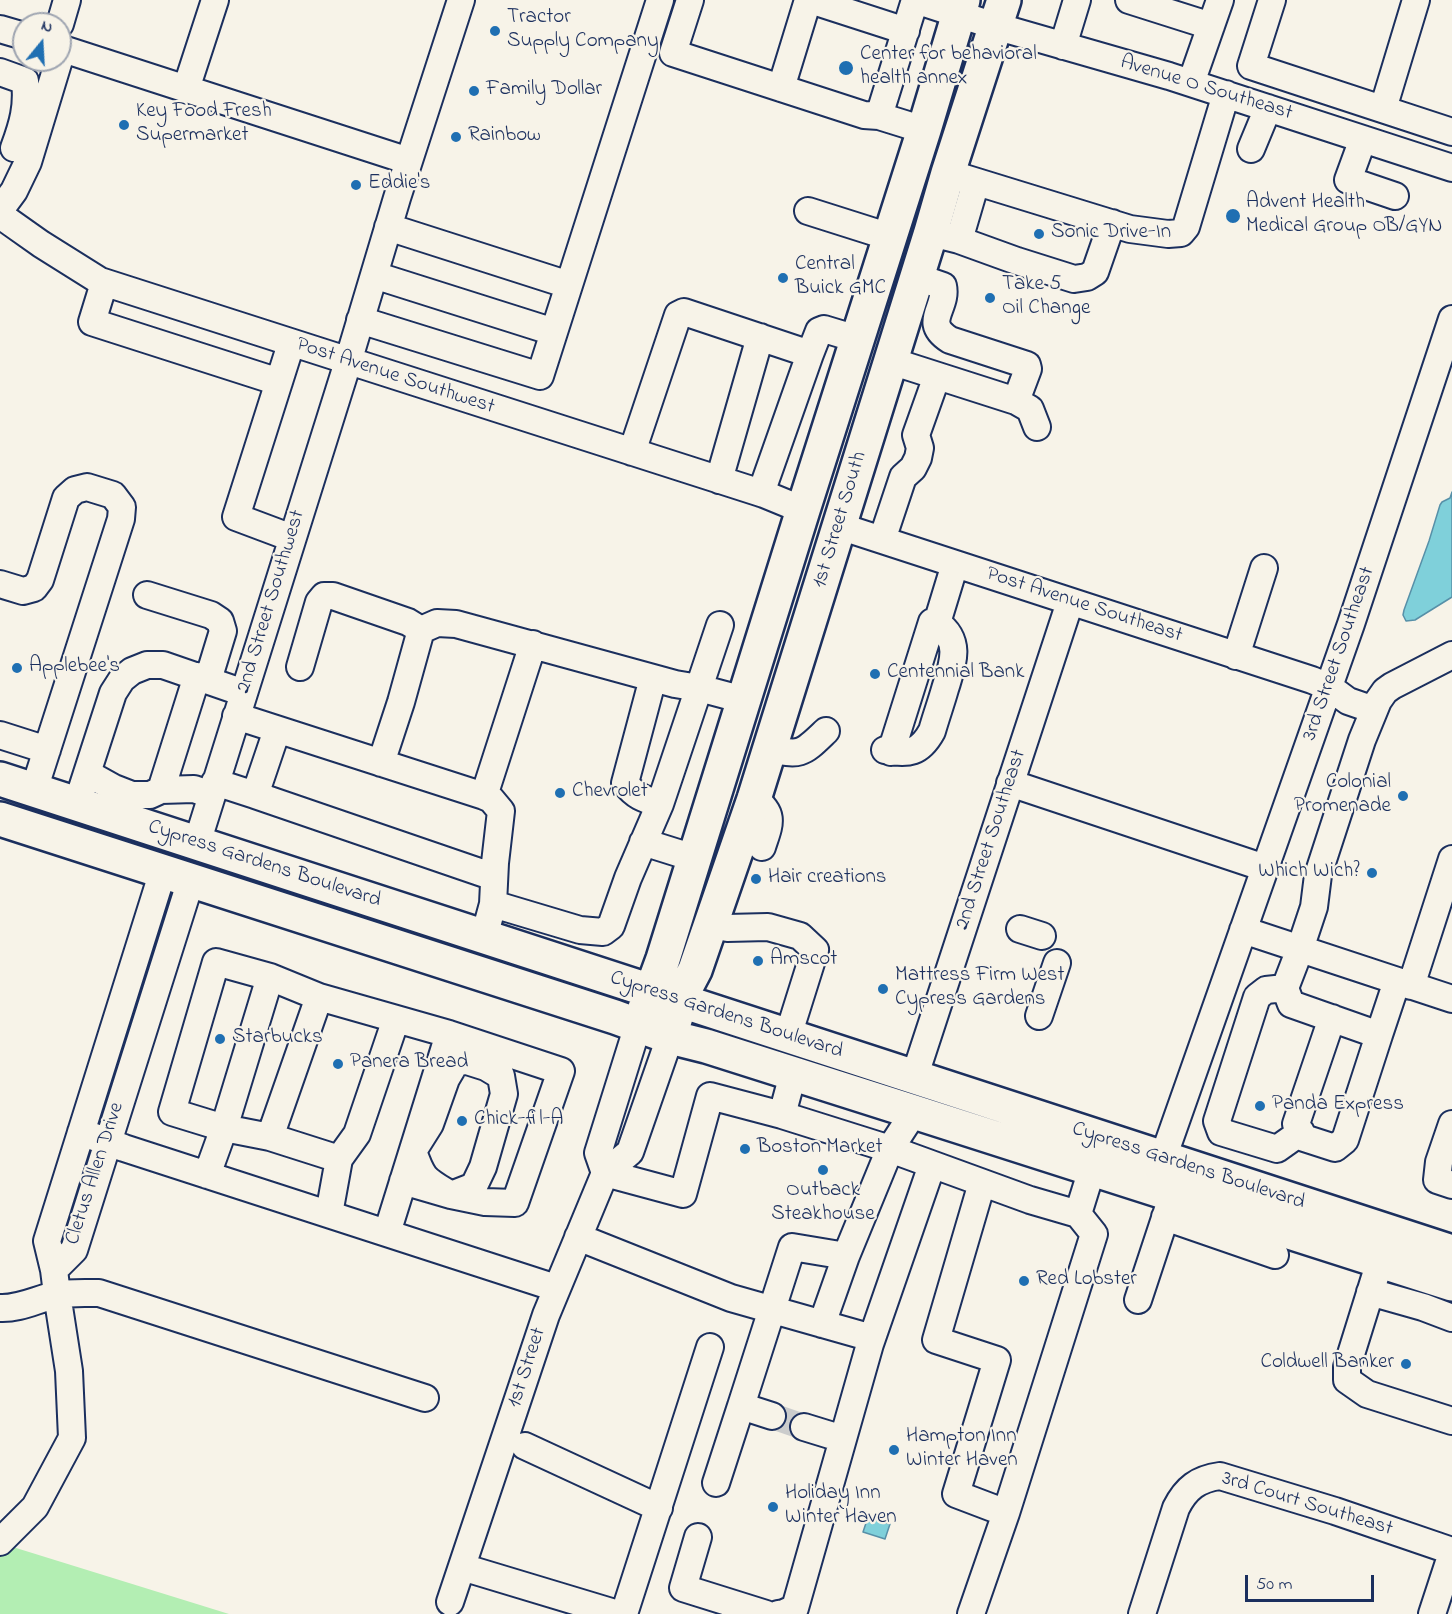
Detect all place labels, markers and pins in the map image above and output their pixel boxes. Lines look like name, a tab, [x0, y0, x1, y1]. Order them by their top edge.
place label: Tractor Supply Company	[507, 6, 659, 56]
marker: Tractor Supply Company	[488, 24, 502, 38]
place label: Center for behavioral health annex	[860, 43, 1037, 93]
marker: Center for behavioral health annex	[837, 59, 855, 77]
place label: Family Dollar	[486, 78, 602, 104]
marker: Family Dollar	[467, 84, 481, 98]
place label: Key Food Fresh Supermarket	[136, 100, 272, 150]
marker: Key Food Fresh Supermarket	[117, 118, 131, 132]
place label: Rainbow	[468, 124, 541, 150]
marker: Rainbow	[449, 130, 463, 144]
place label: Eddie's	[368, 172, 430, 198]
marker: Eddie's	[349, 178, 363, 192]
place label: Advent Health Medical Group OB/GYN	[1246, 191, 1442, 241]
marker: Advent Health Medical Group OB/GYN	[1224, 207, 1242, 225]
place label: Sonic Drive-In	[1051, 221, 1171, 247]
marker: Sonic Drive-In	[1032, 227, 1046, 241]
place label: Central Buick GMC	[795, 253, 886, 303]
marker: Central Buick GMC	[776, 271, 790, 285]
place label: Take 5 Oil Change	[1002, 273, 1090, 323]
marker: Take 5 Oil Change	[983, 291, 997, 305]
place label: Applebee's	[29, 655, 120, 681]
marker: Applebee's	[10, 661, 24, 675]
place label: Centennial Bank	[887, 661, 1024, 687]
marker: Centennial Bank	[868, 667, 882, 681]
place label: Colonial Promenade	[1294, 771, 1391, 821]
place label: Chevrolet	[572, 780, 648, 806]
marker: Chevrolet	[553, 786, 567, 800]
marker: Colonial Promenade	[1396, 789, 1410, 803]
place label: Which Wich?	[1258, 860, 1360, 886]
place label: Hair creations	[768, 866, 886, 892]
marker: Which Wich?	[1365, 866, 1379, 880]
marker: Hair creations	[749, 872, 763, 886]
place label: Amscot	[770, 948, 837, 974]
marker: Amscot	[751, 954, 765, 968]
place label: Mattress Firm West Cypress Gardens	[895, 964, 1065, 1014]
marker: Mattress Firm West Cypress Gardens	[876, 982, 890, 996]
place label: Starbucks	[232, 1026, 323, 1052]
marker: Starbucks	[213, 1032, 227, 1046]
place label: Panera Bread	[350, 1051, 468, 1077]
marker: Panera Bread	[331, 1057, 345, 1071]
place label: Panda Express	[1272, 1093, 1404, 1119]
marker: Panda Express	[1253, 1099, 1267, 1113]
place label: Chick-fil-A	[474, 1108, 564, 1134]
marker: Chick-fil-A	[455, 1114, 469, 1128]
place label: Boston Market	[757, 1136, 883, 1162]
marker: Boston Market	[738, 1142, 752, 1156]
marker: Outback Steakhouse	[816, 1163, 830, 1177]
place label: Outback Steakhouse	[771, 1179, 875, 1229]
place label: Red Lobster	[1036, 1268, 1137, 1294]
marker: Red Lobster	[1017, 1274, 1031, 1288]
place label: Coldwell Banker	[1260, 1351, 1394, 1377]
marker: Coldwell Banker	[1399, 1357, 1413, 1371]
place label: Hampton Inn Winter Haven	[906, 1425, 1018, 1475]
marker: Hampton Inn Winter Haven	[887, 1443, 901, 1457]
place label: Holiday Inn Winter Haven	[785, 1482, 897, 1532]
marker: Holiday Inn Winter Haven	[766, 1500, 780, 1514]

